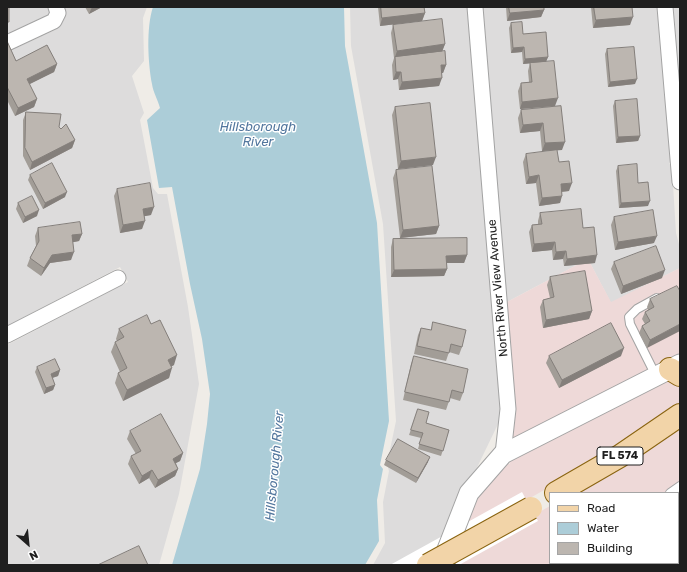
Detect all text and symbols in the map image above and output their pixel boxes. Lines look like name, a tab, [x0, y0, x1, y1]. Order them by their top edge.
water label: Hillsborough River	[220, 119, 296, 150]
street label: North River View Avenue	[485, 219, 511, 357]
water label: Hillsborough River	[262, 410, 288, 522]
road number: FL 574	[597, 447, 643, 465]
legend	[549, 492, 679, 564]
text: Road	[587, 501, 615, 515]
text: Water	[587, 521, 619, 535]
north arrow	[8, 524, 48, 564]
text: Building	[587, 541, 633, 555]
text: N	[27, 548, 40, 563]

